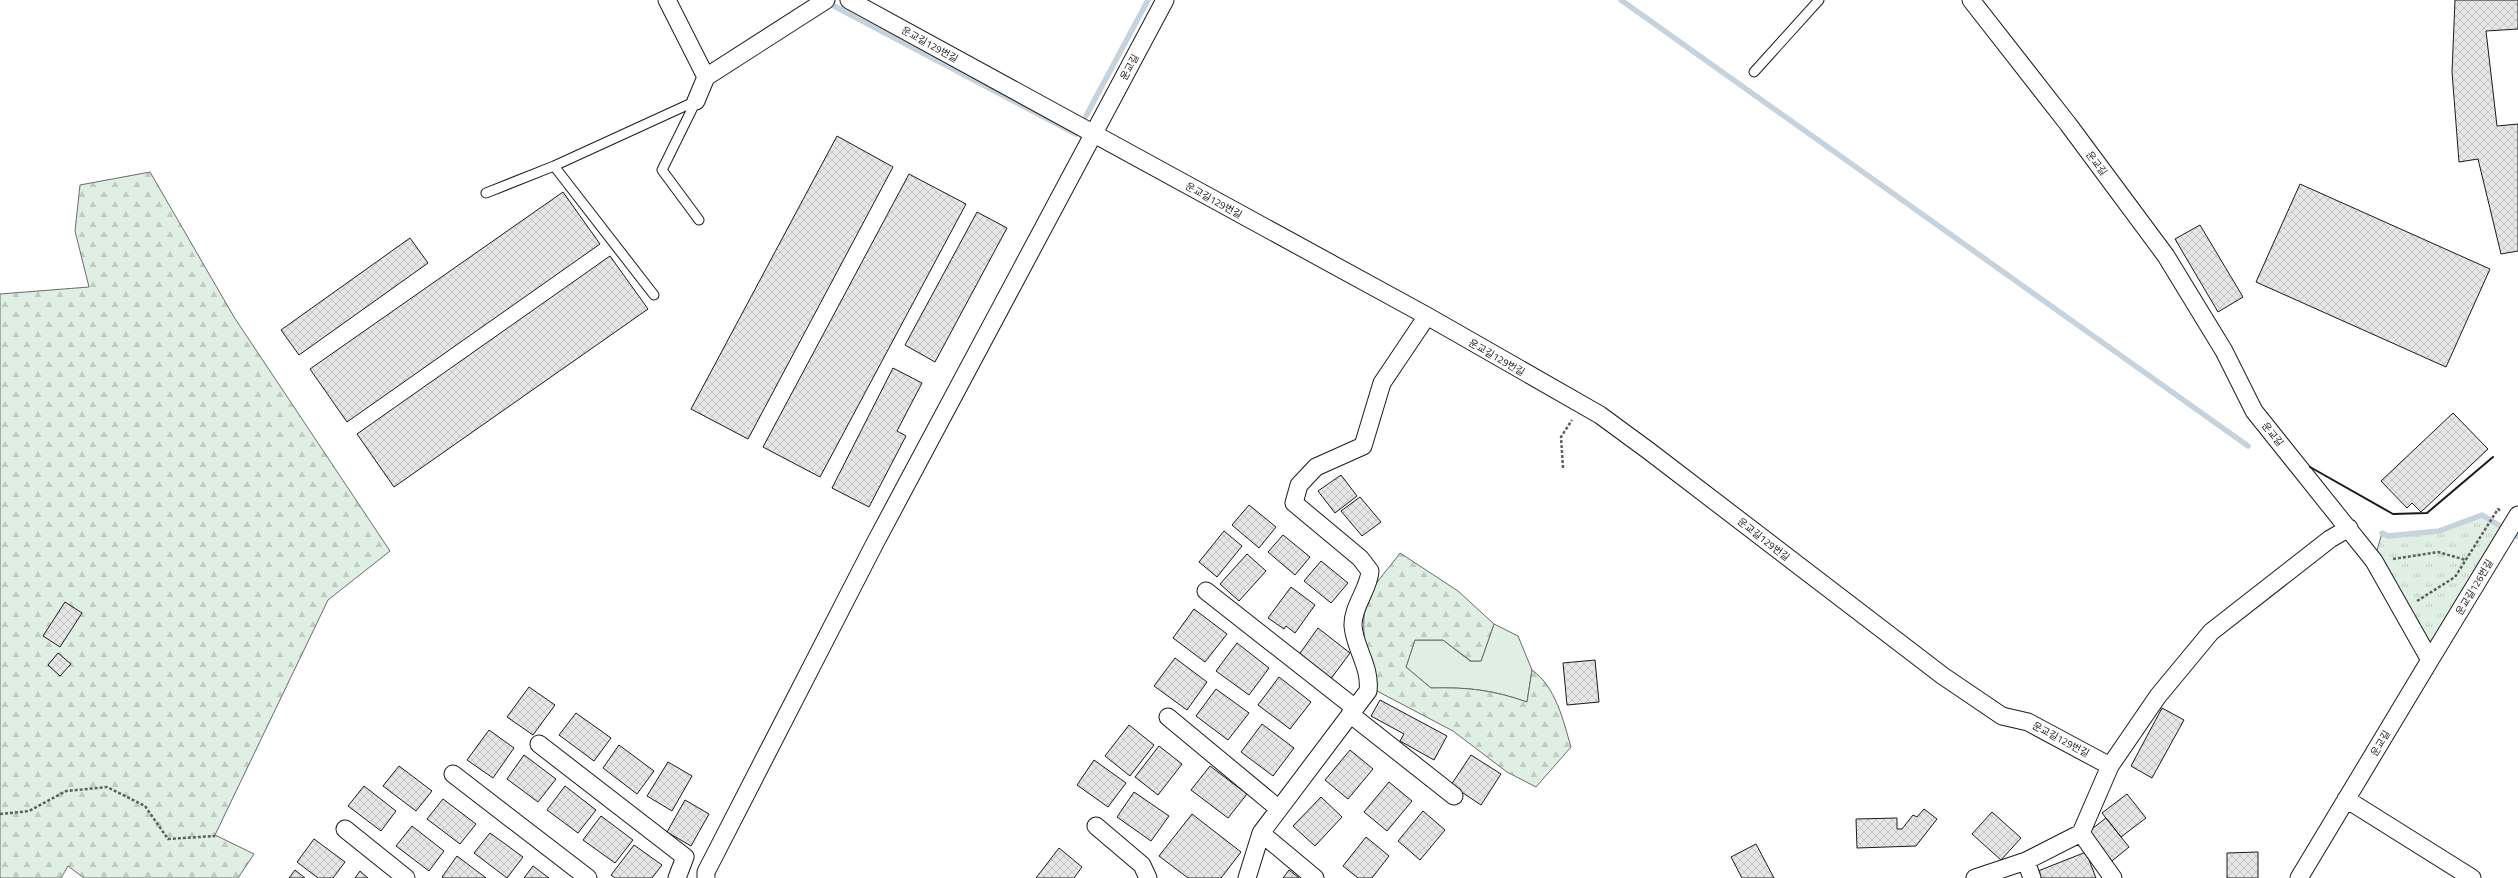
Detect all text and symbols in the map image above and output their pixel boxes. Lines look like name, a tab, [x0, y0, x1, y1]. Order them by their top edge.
street label: 운교길129번길	[899, 23, 961, 66]
street label: 운교길	[1116, 52, 1143, 83]
street label: 운교길	[2082, 148, 2111, 179]
street label: 운교길129번길	[1183, 179, 1245, 222]
street label: 운교길129번길	[1466, 335, 1528, 380]
street label: 운교길	[2258, 419, 2287, 450]
street label: 운교길129번길	[1734, 514, 1793, 565]
street label: 운교길126번길	[2452, 556, 2497, 618]
street label: 운교길129번길	[2030, 718, 2092, 761]
street label: 운교길	[2367, 728, 2394, 759]

